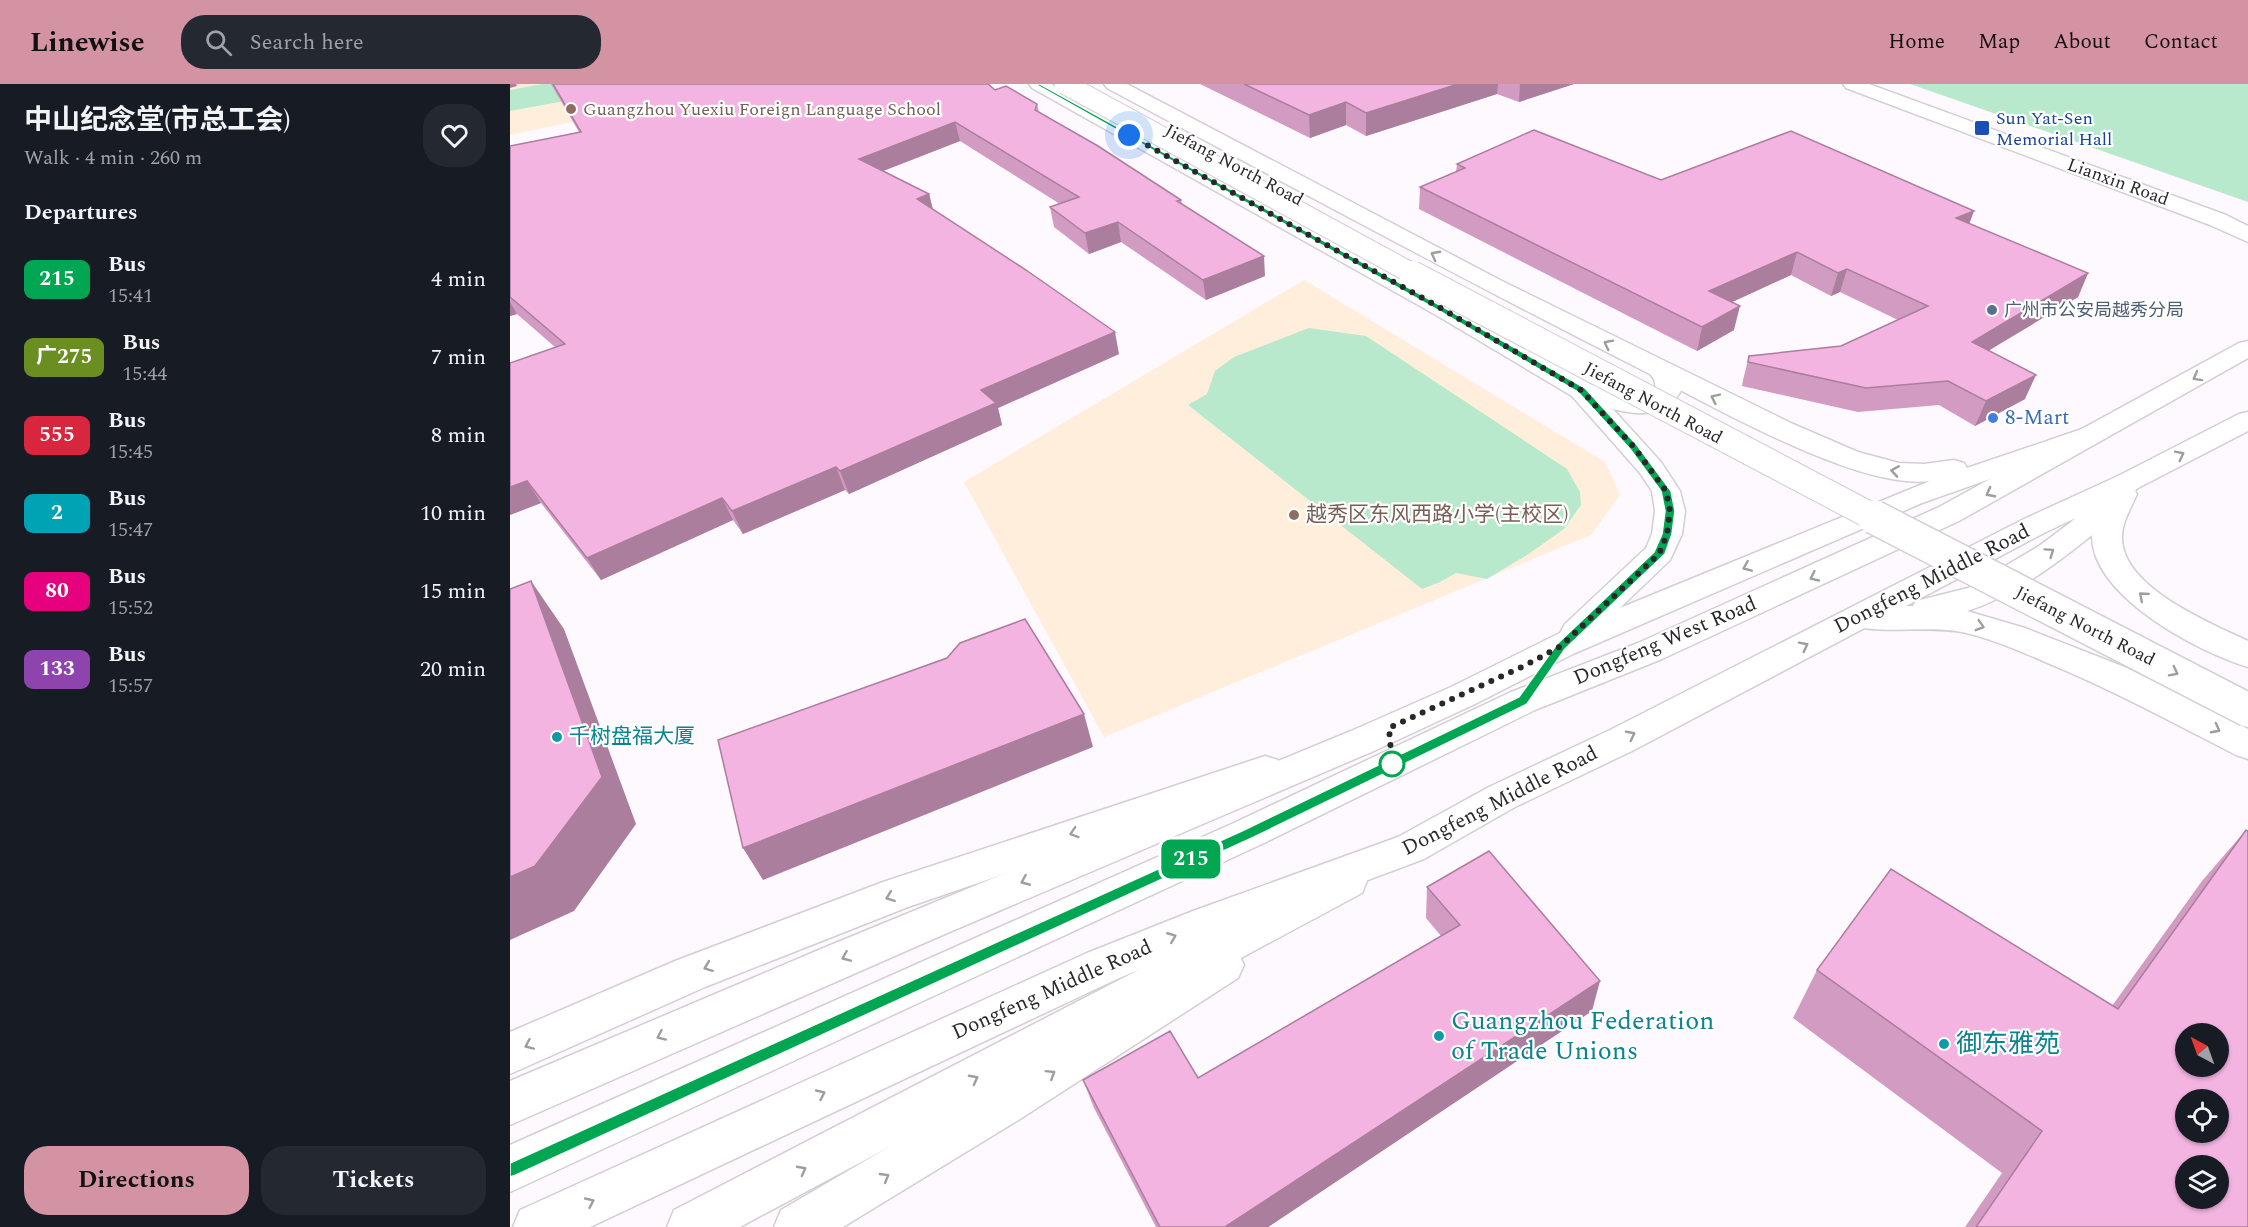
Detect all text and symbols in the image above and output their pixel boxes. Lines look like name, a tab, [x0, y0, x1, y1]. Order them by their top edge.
search box	[181, 15, 601, 69]
text: Linewise	[30, 21, 145, 64]
icon: search	[202, 26, 235, 59]
text: Search here	[250, 26, 364, 59]
text: Home	[1888, 26, 1945, 58]
text: Map	[1978, 26, 2020, 58]
text: About	[2053, 26, 2111, 58]
text: Contact	[2144, 26, 2218, 58]
place label: Guangzhou Yuexiu Foreign Language School	[583, 96, 941, 123]
text: 中山纪念堂(市总工会)	[24, 99, 291, 142]
marker: Guangzhou Yuexiu Foreign Language School	[564, 102, 578, 116]
button: heart	[423, 104, 486, 167]
place label: Sun Yat-Sen Memorial Hall	[1996, 105, 2112, 153]
street label: Jiefang North Road	[1160, 117, 1308, 213]
marker: Sun Yat-Sen Memorial Hall	[1973, 119, 1991, 137]
your location	[1114, 120, 1144, 150]
text: Walk · 4 min · 260 m	[24, 143, 202, 173]
street label: Lianxin Road	[2063, 151, 2173, 213]
text: Departures	[24, 196, 138, 229]
text: Bus	[108, 248, 146, 281]
one-way arrow	[1431, 251, 1441, 262]
text: 215	[39, 263, 75, 295]
text: 4 min	[431, 263, 486, 296]
text: 15:41	[108, 281, 153, 311]
place label: 广州市公安局越秀分局	[2004, 297, 2184, 324]
marker: 广州市公安局越秀分局	[1985, 303, 1999, 317]
text: Bus	[122, 326, 160, 359]
one-way arrow	[1604, 340, 1615, 351]
text: 广275	[36, 341, 92, 373]
text: 7 min	[431, 341, 486, 374]
street label: Jiefang North Road	[1579, 355, 1727, 451]
text: 15:44	[122, 359, 167, 389]
one-way arrow	[2192, 370, 2203, 381]
one-way arrow	[1710, 393, 1721, 405]
place label: 8-Mart	[2005, 402, 2070, 434]
text: Bus	[108, 404, 146, 437]
marker: 8-Mart	[1986, 411, 2000, 425]
text: 555	[39, 419, 75, 451]
text: 8 min	[431, 419, 486, 452]
text: 15:45	[108, 437, 153, 467]
one-way arrow	[2174, 451, 2185, 462]
one-way arrow	[1890, 465, 1900, 478]
text: Bus	[108, 482, 146, 515]
one-way arrow	[1986, 486, 1996, 497]
text: 2	[51, 497, 63, 529]
text: 10 min	[420, 497, 486, 530]
place label: 越秀区东风西路小学(主校区)	[1306, 499, 1569, 531]
marker: 越秀区东风西路小学(主校区)	[1287, 508, 1301, 522]
text: 15:47	[108, 515, 153, 545]
street label: Dongfeng Middle Road	[1828, 516, 2036, 642]
one-way arrow	[2044, 548, 2055, 559]
text: Bus	[108, 560, 146, 593]
one-way arrow	[1743, 560, 1754, 572]
one-way arrow	[1809, 569, 1820, 581]
text: 80	[45, 575, 69, 607]
text: 15 min	[420, 575, 486, 608]
street label: Jiefang North Road	[2010, 579, 2160, 673]
street label: Dongfeng West Road	[1568, 588, 1762, 694]
one-way arrow	[2138, 592, 2149, 603]
text: 15:52	[108, 593, 153, 623]
one-way arrow	[1974, 619, 1985, 631]
text: Bus	[108, 638, 146, 671]
one-way arrow	[1798, 641, 1809, 653]
text: 133	[39, 653, 75, 685]
text: 20 min	[420, 653, 486, 686]
one-way arrow	[2168, 665, 2179, 676]
text: 15:57	[108, 671, 153, 701]
place label: 千树盘福大厦	[569, 721, 695, 753]
one-way arrow	[2210, 722, 2221, 733]
marker: 千树盘福大厦	[550, 730, 564, 744]
one-way arrow	[1625, 731, 1635, 742]
street label: Dongfeng Middle Road	[1396, 738, 1604, 864]
unlabelled marker	[1379, 751, 1405, 777]
one-way arrow	[1069, 826, 1080, 839]
line badge: 215	[1156, 840, 1226, 878]
text: 215	[1173, 843, 1209, 875]
one-way arrow	[1021, 874, 1032, 886]
one-way arrow	[885, 889, 896, 902]
street label: Dongfeng Middle Road	[947, 931, 1157, 1049]
one-way arrow	[1166, 932, 1177, 944]
one-way arrow	[841, 950, 852, 962]
one-way arrow	[703, 960, 714, 972]
place label: Guangzhou Federation of Trade Unions	[1451, 1001, 1714, 1071]
north arrow	[2175, 1023, 2229, 1077]
map controls	[2175, 1023, 2229, 1209]
place label: 御东雅苑	[1956, 1024, 2060, 1064]
one-way arrow	[656, 1029, 667, 1041]
marker: Guangzhou Federation of Trade Unions	[1432, 1029, 1446, 1043]
one-way arrow	[525, 1037, 536, 1049]
marker: 御东雅苑	[1937, 1037, 1951, 1051]
one-way arrow	[1045, 1070, 1055, 1082]
one-way arrow	[968, 1075, 979, 1086]
button: locate	[2175, 1089, 2229, 1143]
one-way arrow	[815, 1090, 826, 1102]
button: Directions	[24, 1146, 249, 1215]
button: Tickets	[261, 1146, 486, 1215]
button: layers	[2175, 1155, 2229, 1209]
one-way arrow	[796, 1166, 806, 1177]
one-way arrow	[879, 1172, 889, 1184]
one-way arrow	[584, 1198, 595, 1210]

